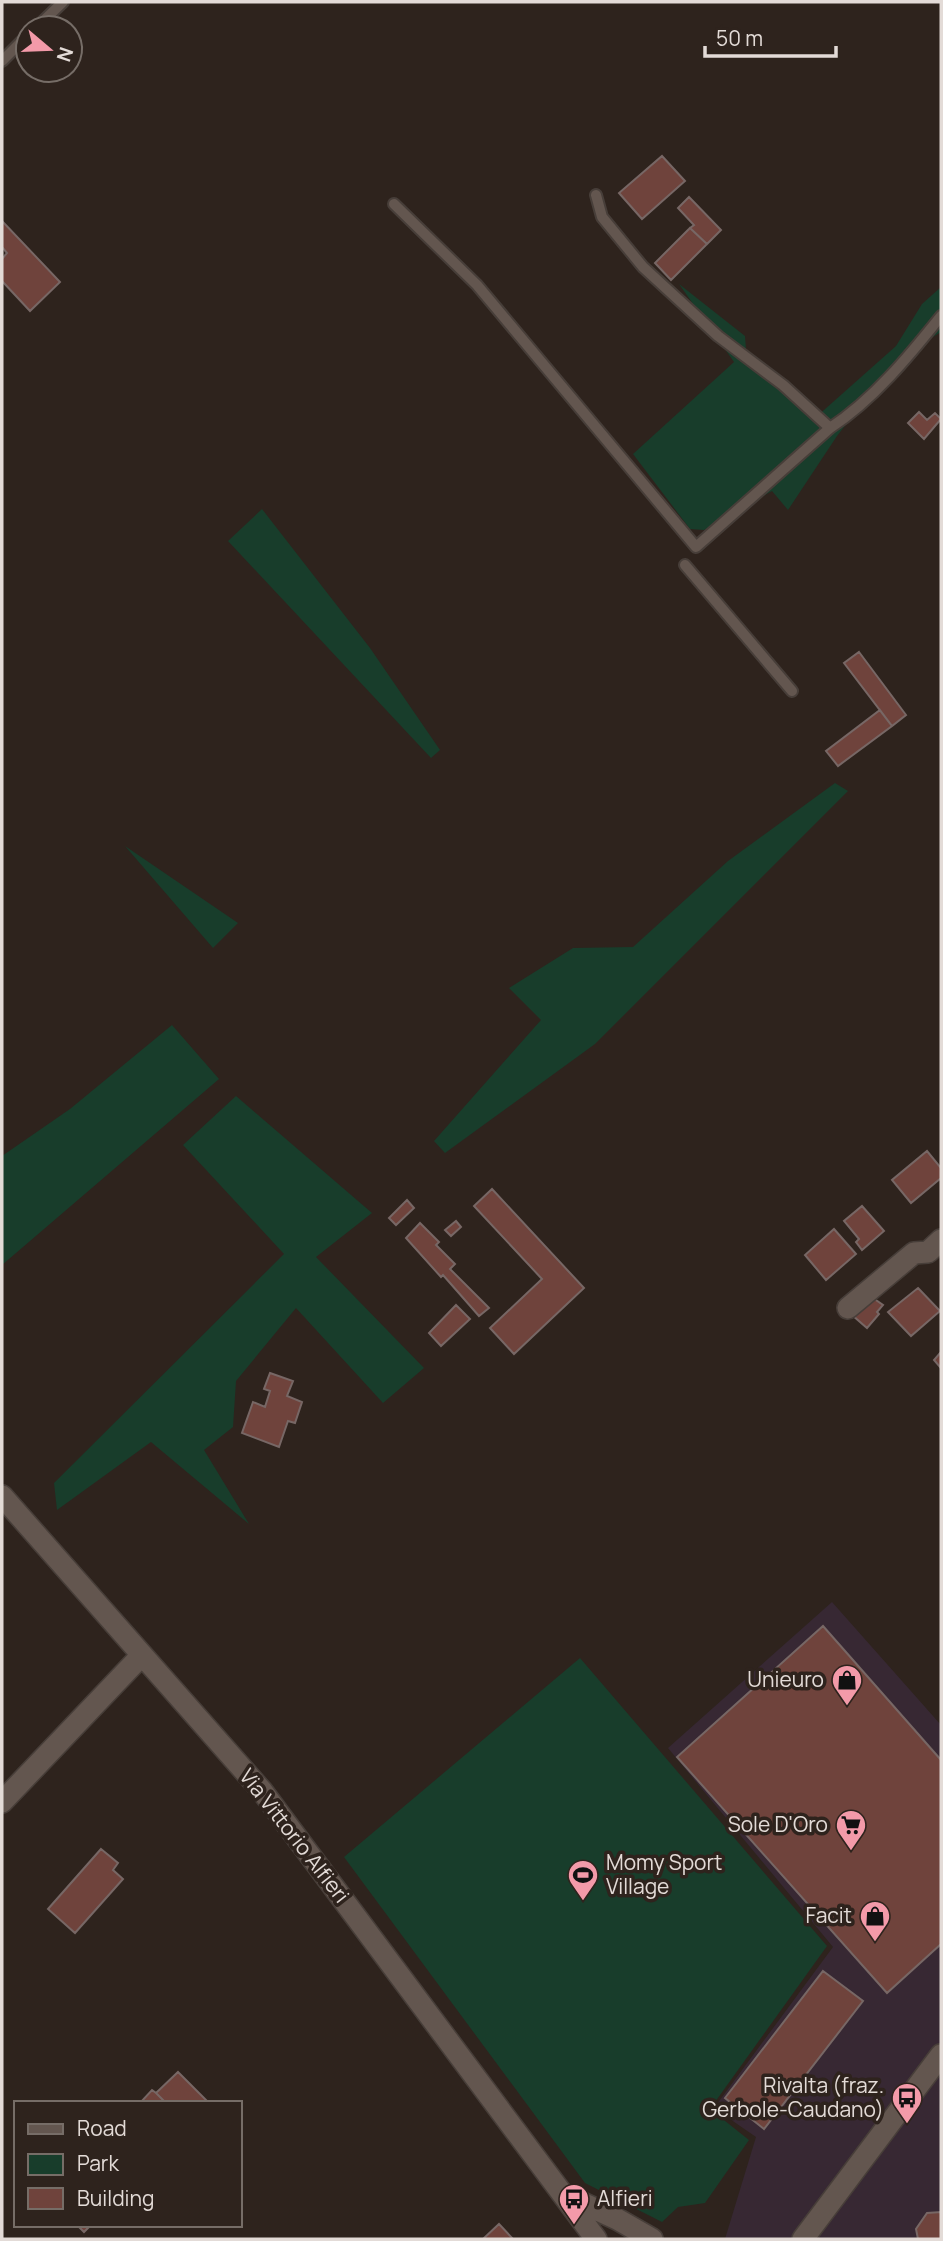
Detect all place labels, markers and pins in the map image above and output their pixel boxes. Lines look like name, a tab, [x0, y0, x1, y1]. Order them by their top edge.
shop icon: Unieuro	[830, 1663, 864, 1707]
place label: Unieuro	[747, 1665, 824, 1693]
supermarket icon: Sole D'Oro	[834, 1808, 868, 1852]
place label: Sole D'Oro	[728, 1810, 828, 1838]
place label: Momy Sport Village	[606, 1848, 723, 1900]
sports icon: Momy Sport Village	[566, 1858, 600, 1902]
shop icon: Facit	[858, 1899, 892, 1943]
place label: Facit	[806, 1901, 852, 1929]
place label: Rivalta (fraz. Gerbole-Caudano)	[702, 2071, 884, 2123]
bus stop icon: Rivalta (fraz. Gerbole-Caudano)	[890, 2081, 924, 2125]
bus stop icon: Alfieri	[557, 2182, 591, 2226]
place label: Alfieri	[597, 2184, 653, 2212]

